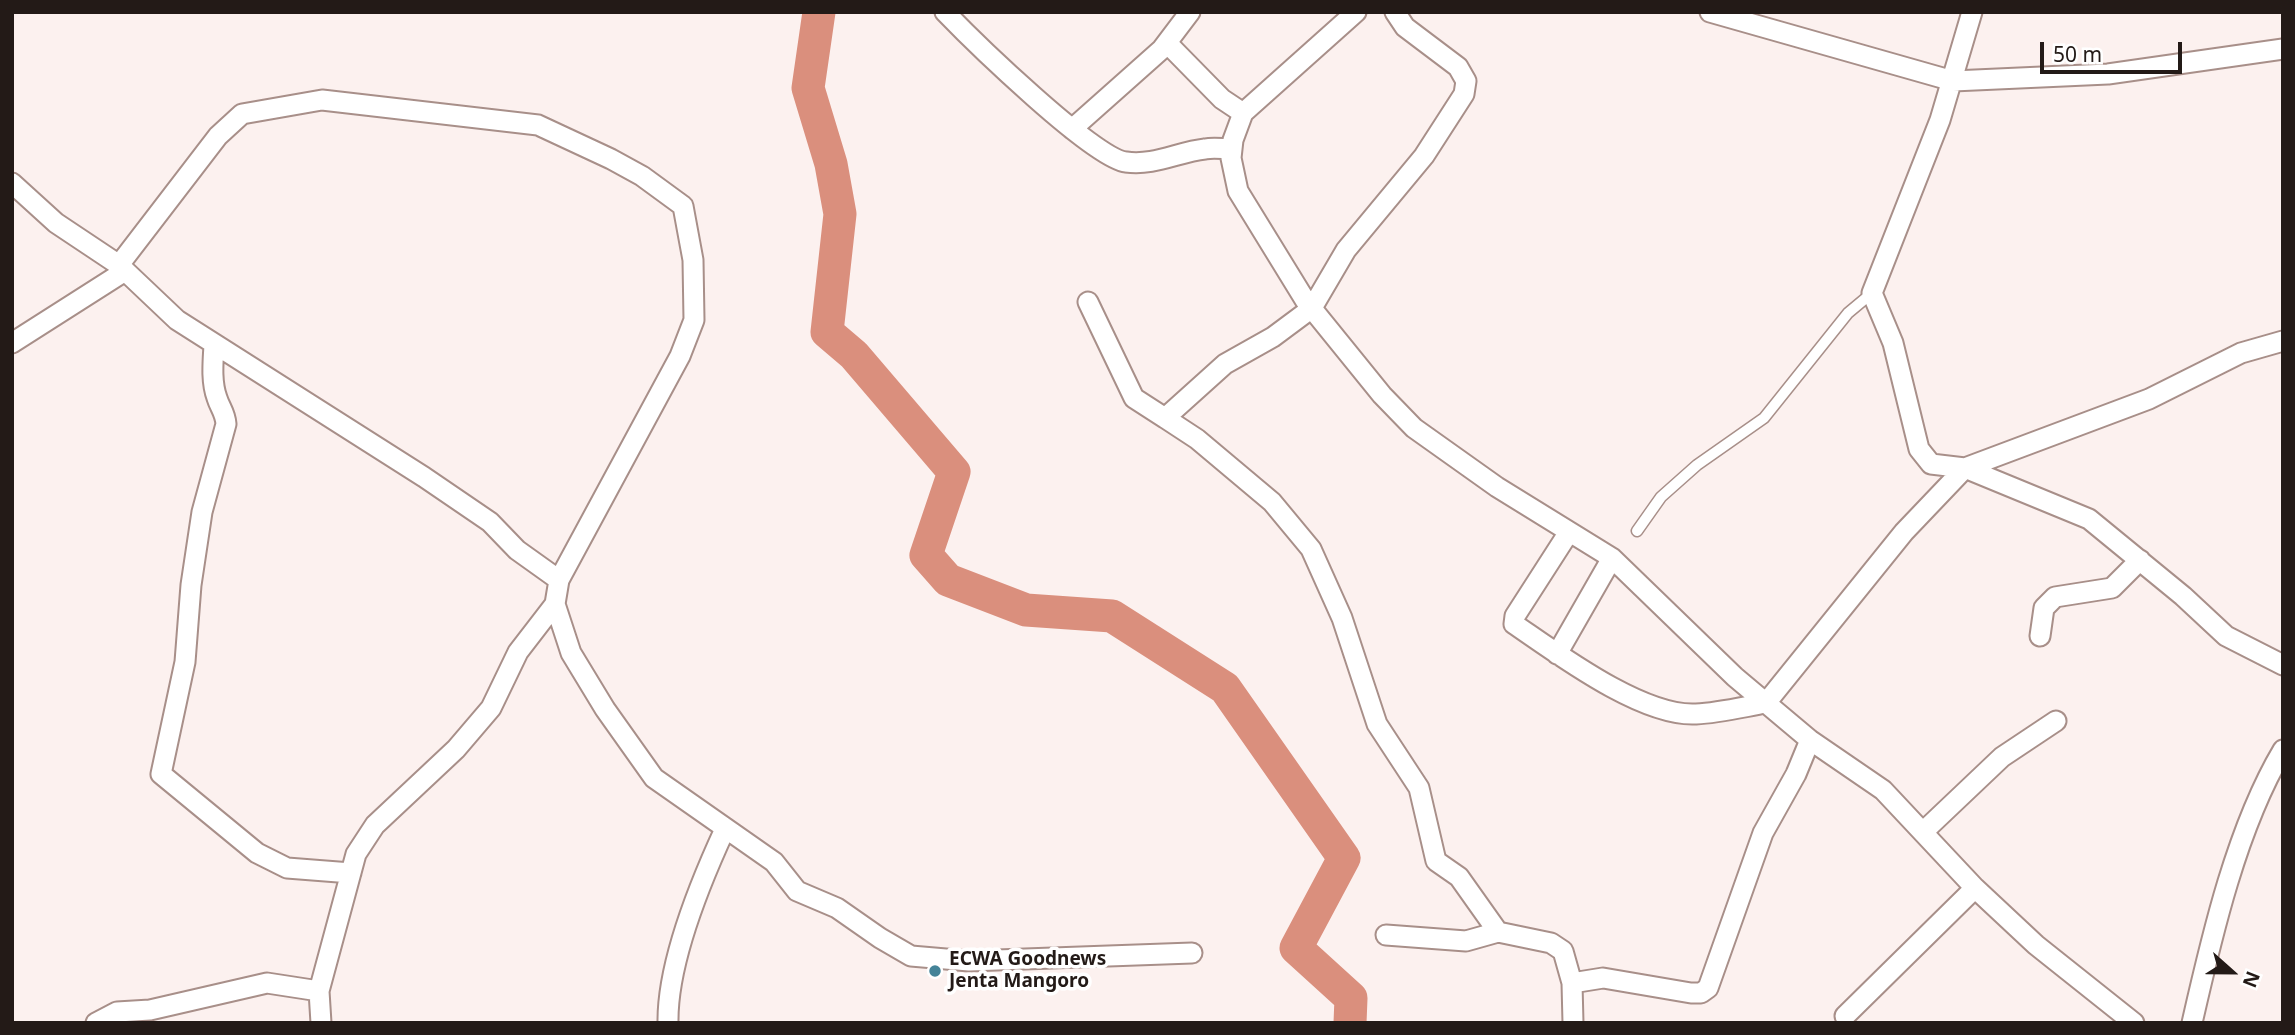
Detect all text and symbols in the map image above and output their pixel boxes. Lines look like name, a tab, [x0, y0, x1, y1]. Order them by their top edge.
scale bar	[2043, 28, 2185, 72]
text: 50 m	[2053, 40, 2102, 68]
north arrow	[2197, 937, 2267, 1007]
place label: ECWA Goodnews Jenta Mangoro	[949, 949, 1106, 993]
marker: ECWA Goodnews Jenta Mangoro	[927, 963, 943, 979]
text: N	[2237, 968, 2267, 991]

